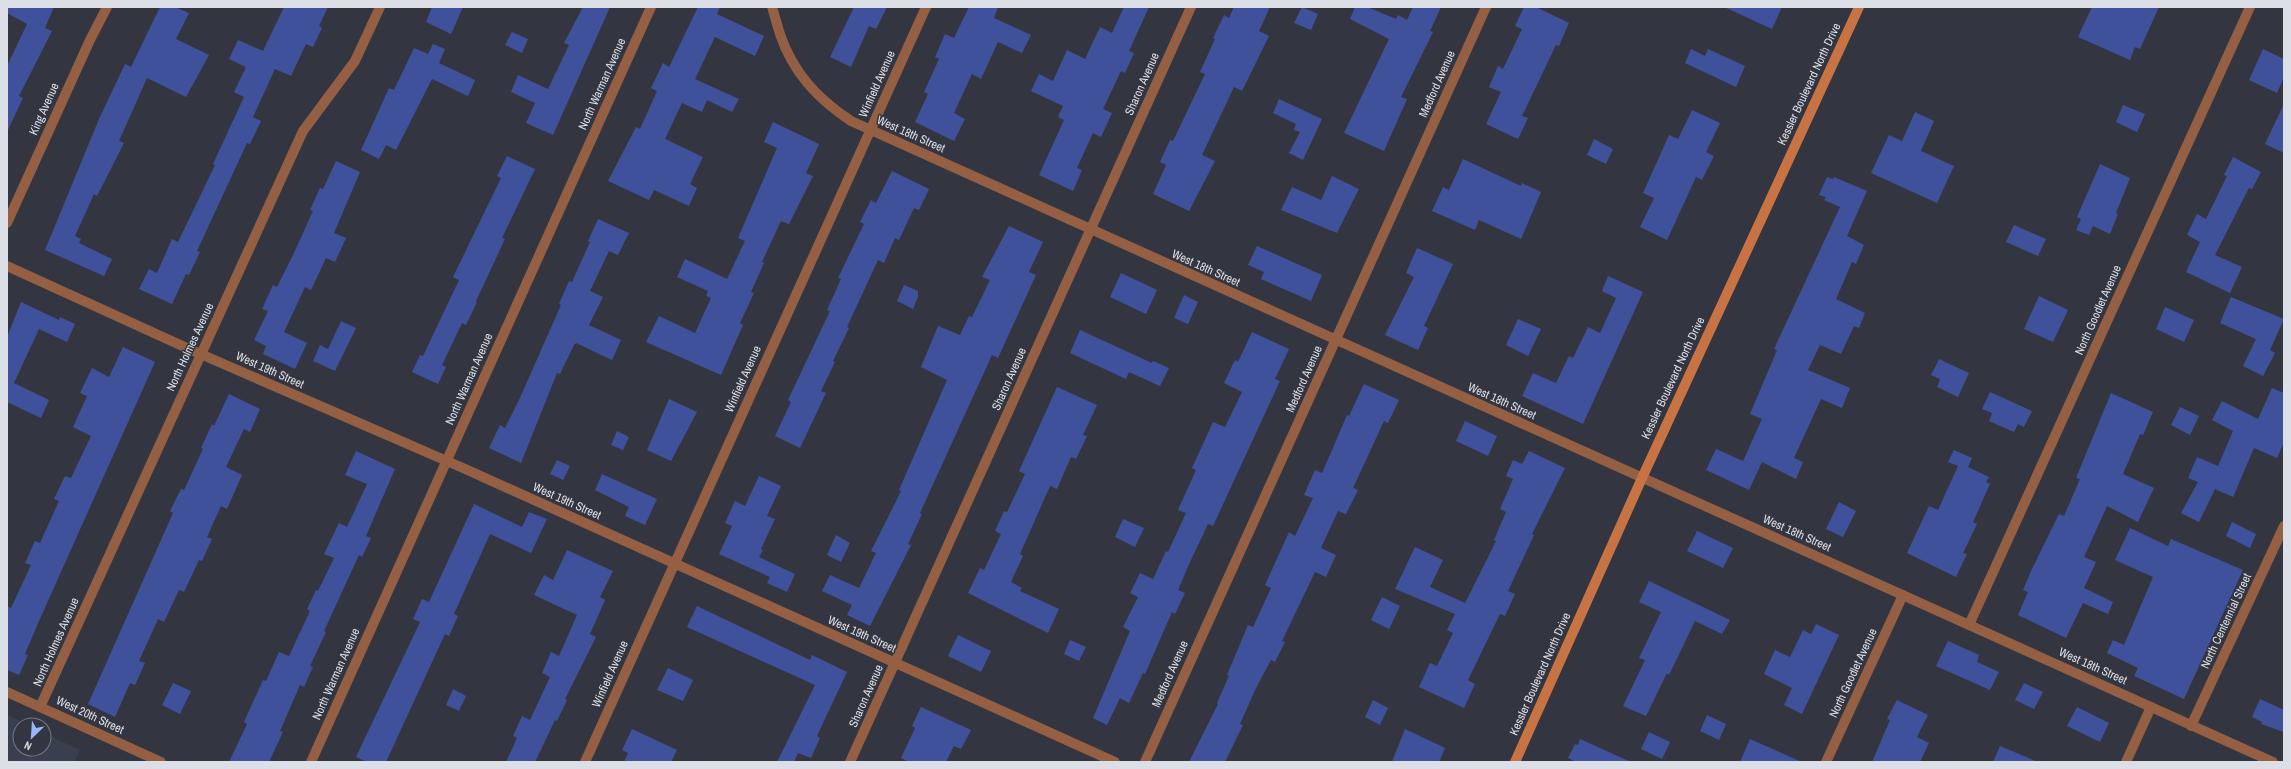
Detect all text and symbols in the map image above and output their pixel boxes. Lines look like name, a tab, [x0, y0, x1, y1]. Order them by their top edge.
street label: Kessler Boulevard North Drive	[1774, 20, 1844, 148]
street label: North Warman Avenue	[575, 36, 629, 132]
street label: Winfield Avenue	[855, 48, 899, 120]
street label: Medford Avenue	[1415, 48, 1459, 120]
street label: Sharon Avenue	[1121, 50, 1163, 118]
street label: King Avenue	[25, 80, 63, 138]
street label: West 18th Street	[874, 112, 948, 156]
street label: West 18th Street	[1169, 246, 1243, 290]
street label: North Goodlet Avenue	[2071, 263, 2125, 357]
street label: North Holmes Avenue	[163, 300, 217, 394]
street label: Kessler Boulevard North Drive	[1638, 314, 1708, 442]
street label: North Warman Avenue	[442, 331, 496, 427]
street label: Winfield Avenue	[721, 343, 765, 415]
street label: Medford Avenue	[1282, 343, 1326, 415]
street label: Sharon Avenue	[988, 345, 1030, 413]
street label: West 19th Street	[233, 348, 307, 392]
street label: West 18th Street	[1465, 379, 1539, 423]
street label: West 19th Street	[530, 479, 604, 523]
street label: West 18th Street	[1760, 511, 1834, 555]
street label: North Centennial Street	[2197, 571, 2255, 671]
street label: North Holmes Avenue	[29, 595, 83, 689]
street label: Kessler Boulevard North Drive	[1506, 610, 1574, 738]
street label: West 19th Street	[825, 612, 899, 656]
street label: North Warman Avenue	[309, 626, 363, 722]
street label: North Goodlet Avenue	[1825, 626, 1881, 720]
street label: Winfield Avenue	[588, 638, 632, 710]
street label: Medford Avenue	[1148, 638, 1192, 710]
street label: West 18th Street	[2056, 644, 2130, 688]
street label: Sharon Avenue	[845, 662, 887, 730]
street label: West 20th Street	[53, 692, 127, 738]
north arrow	[12, 717, 52, 757]
text: N	[22, 738, 34, 754]

